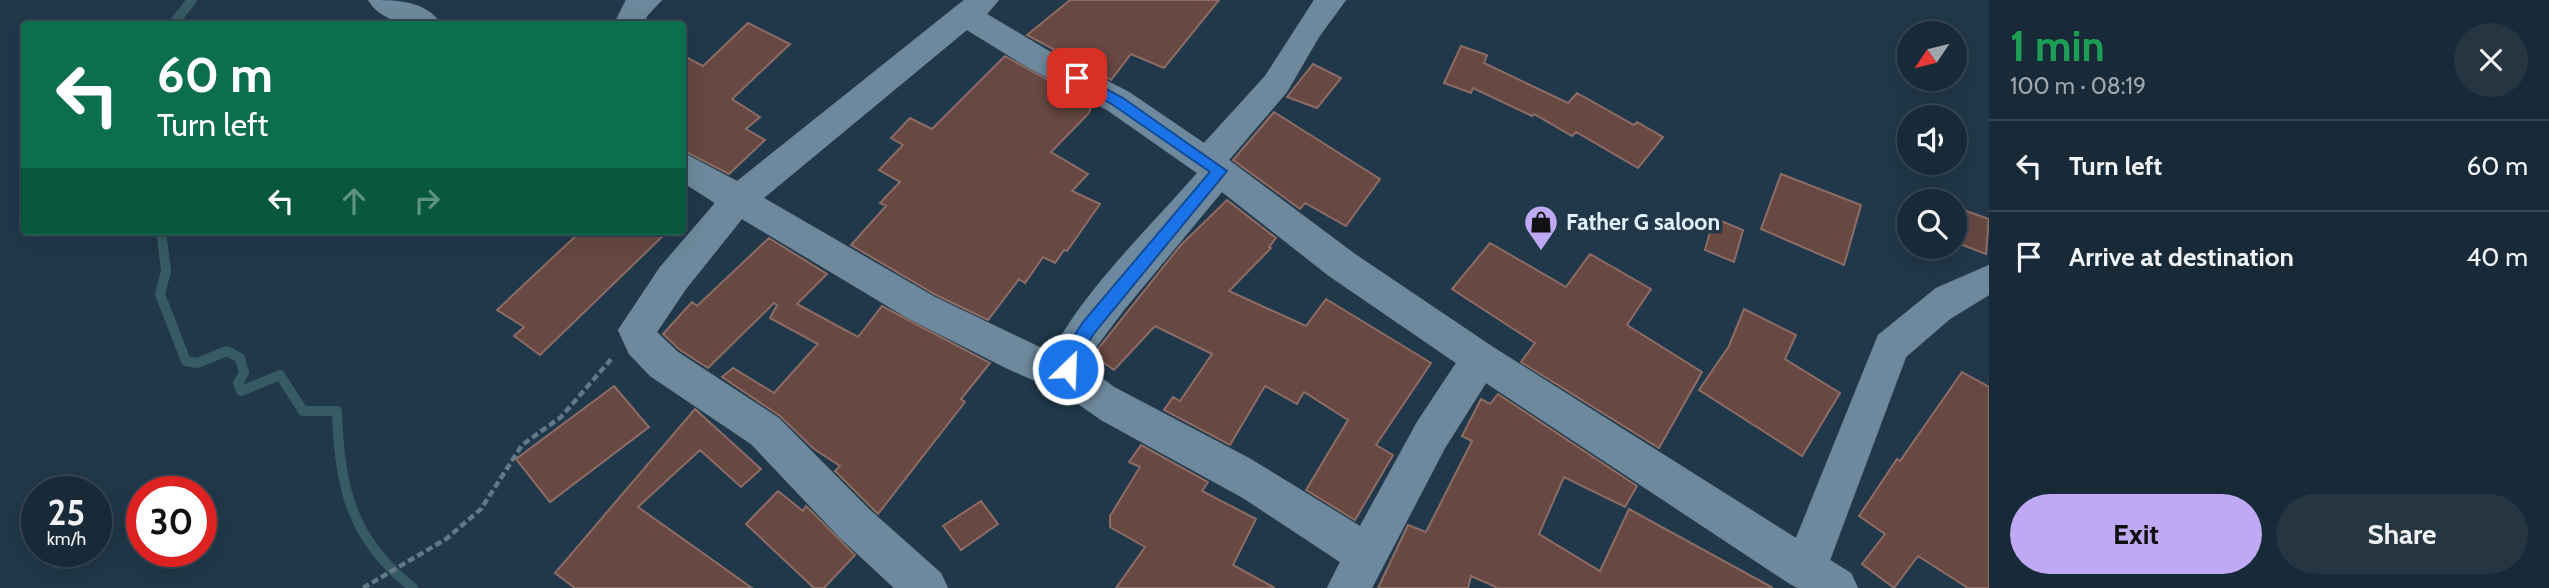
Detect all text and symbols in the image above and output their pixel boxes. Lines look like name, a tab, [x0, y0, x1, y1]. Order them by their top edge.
text: 1 min	[2010, 20, 2105, 72]
north arrow	[1897, 21, 1967, 91]
map controls	[1897, 21, 1967, 259]
button: close	[2454, 23, 2528, 97]
text: 60 m	[157, 45, 273, 104]
pin	[1047, 48, 1107, 108]
icon: left	[42, 49, 133, 140]
icon: arrive	[1058, 59, 1096, 97]
text: 100 m · 08:19	[2010, 72, 2146, 100]
text: Turn left	[157, 105, 268, 144]
button: sound	[1897, 105, 1967, 175]
icon: left	[2010, 147, 2048, 185]
text: Turn left	[2069, 150, 2162, 182]
text: 60 m	[2466, 150, 2528, 182]
icon: left	[262, 182, 300, 220]
icon: ahead	[335, 182, 373, 220]
icon: right	[408, 182, 446, 220]
button: search	[1897, 189, 1967, 259]
shop icon: Father G saloon	[1522, 203, 1560, 252]
place label: Father G saloon	[1566, 208, 1720, 236]
icon: arrive	[2010, 238, 2048, 276]
text: Arrive at destination	[2069, 241, 2294, 273]
text: 40 m	[2466, 241, 2528, 273]
position arrow	[1031, 332, 1105, 406]
speed limit sign: 30	[126, 476, 217, 567]
text: 25	[48, 491, 85, 534]
button: Exit	[2010, 494, 2262, 574]
button: Share	[2276, 494, 2528, 574]
text: km/h	[47, 528, 86, 550]

